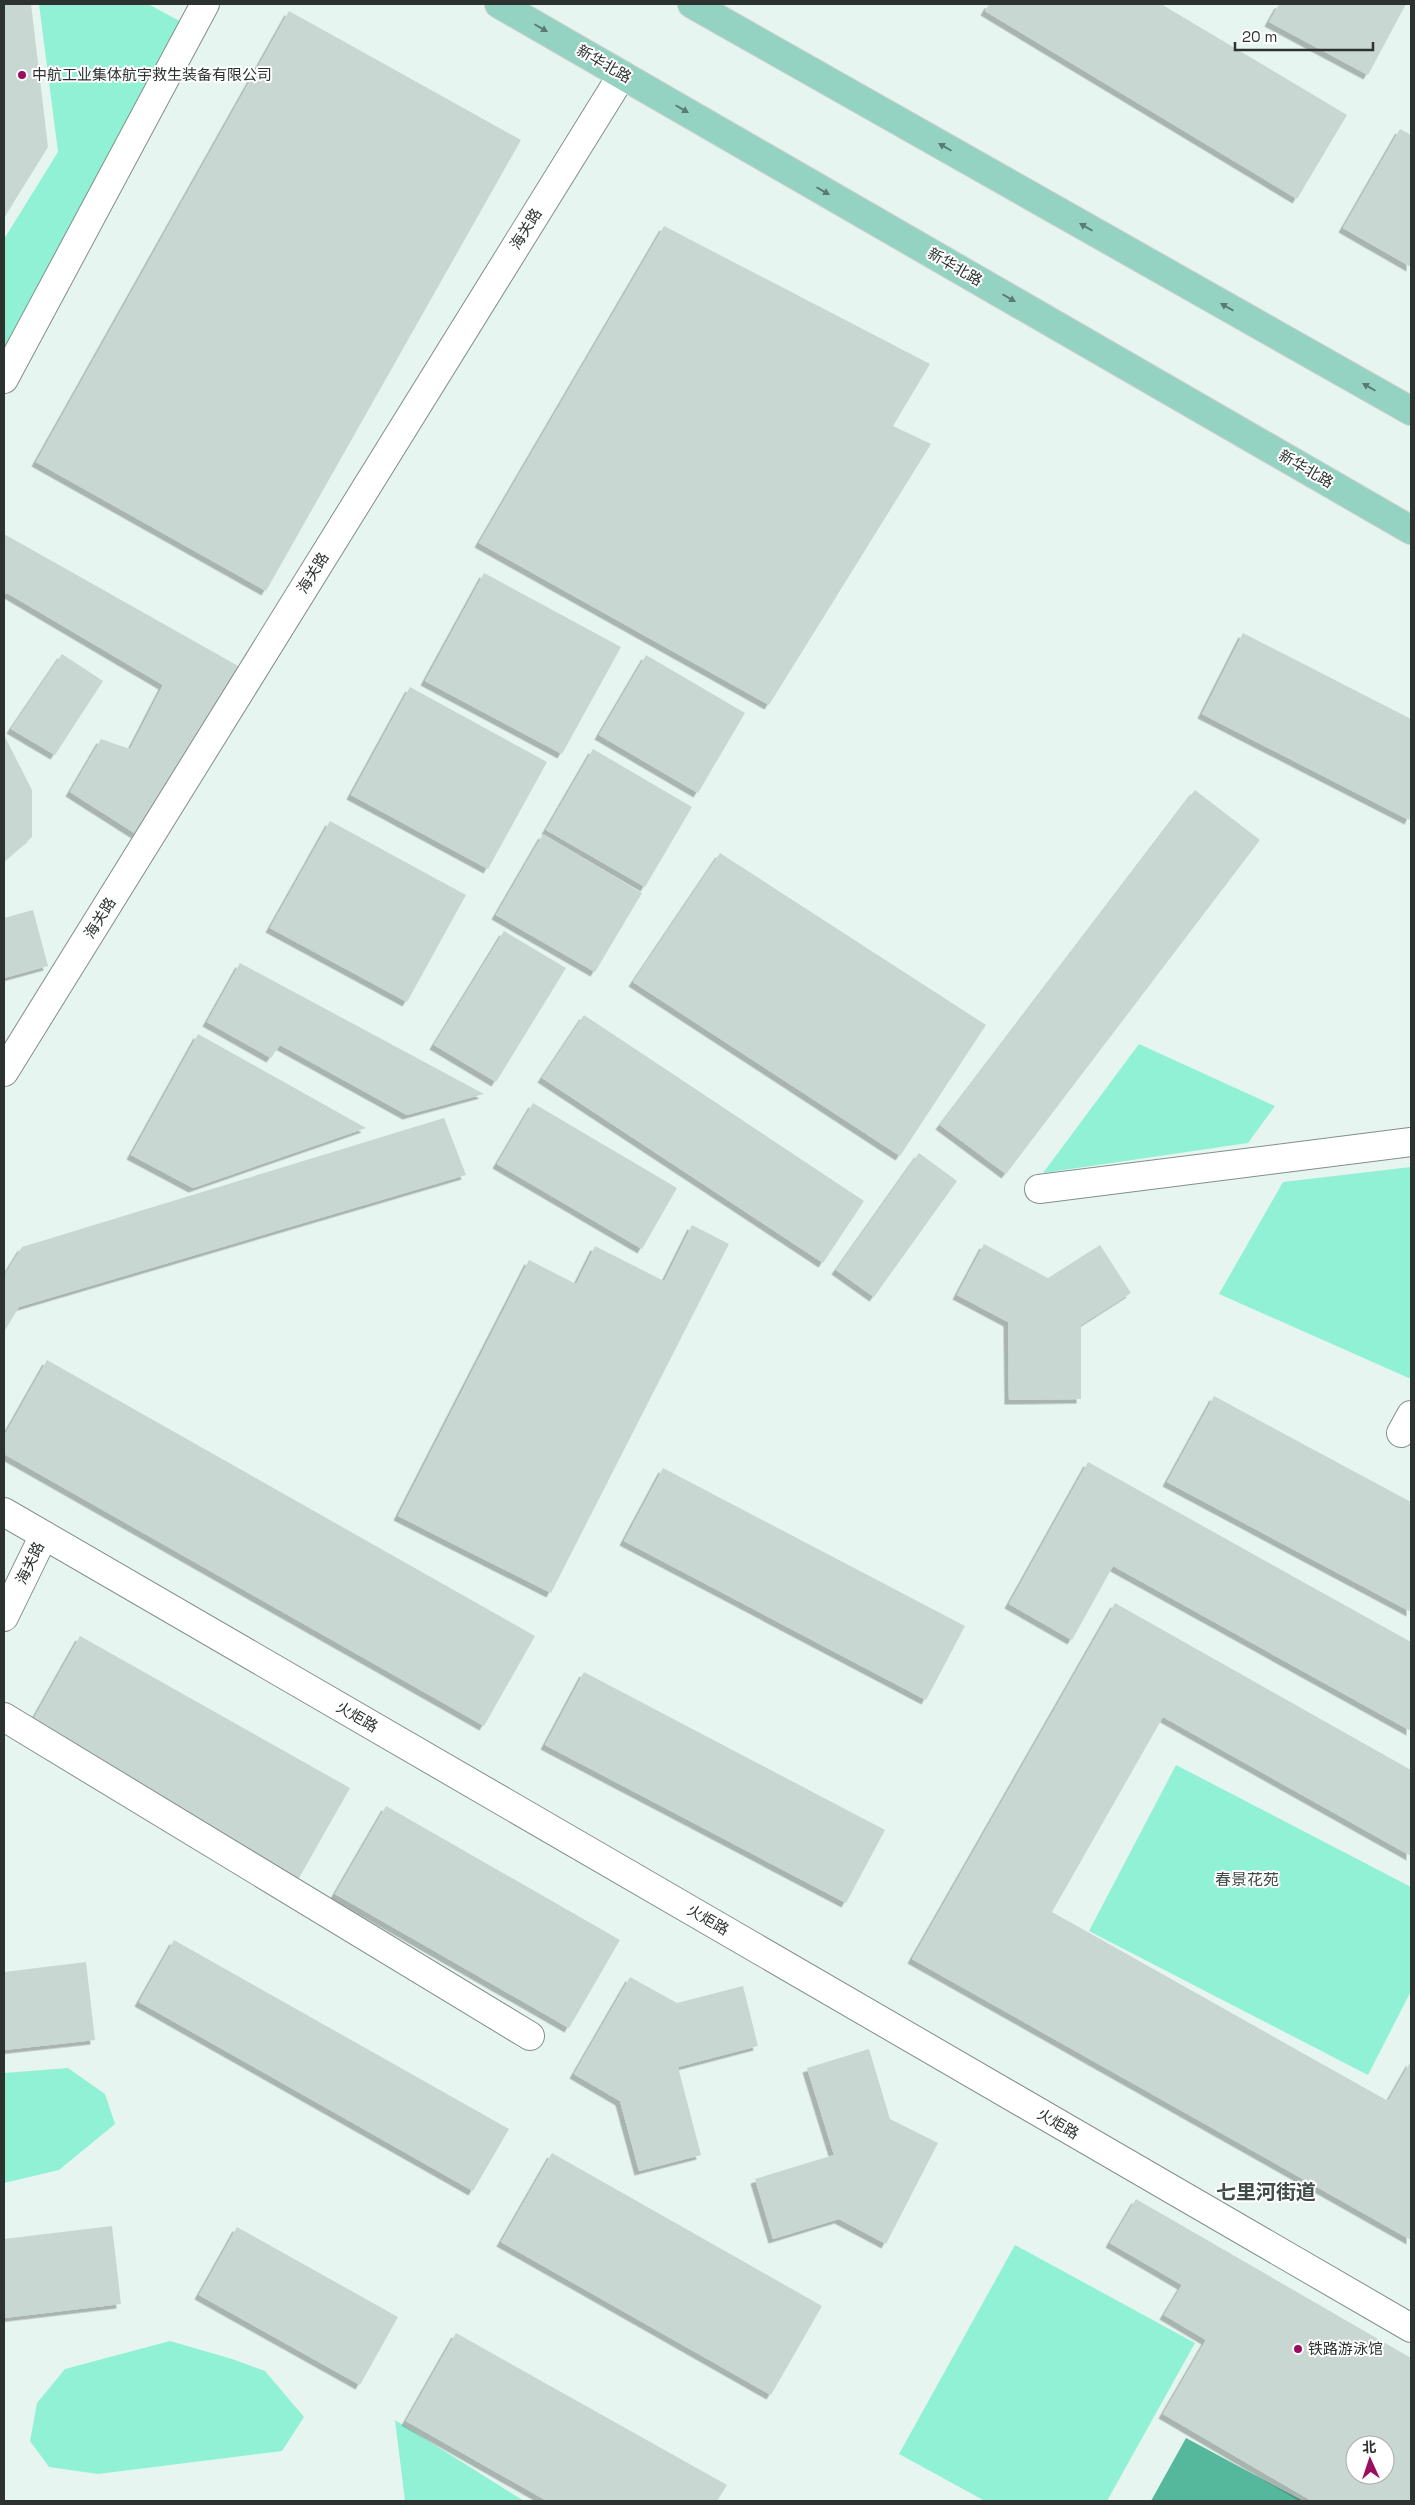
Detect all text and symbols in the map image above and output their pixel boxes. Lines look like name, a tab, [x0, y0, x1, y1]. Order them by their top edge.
scale bar	[1235, 20, 1372, 52]
one-way arrow	[534, 24, 549, 32]
text: 20 m	[1242, 27, 1277, 46]
street label: 新华北路	[574, 40, 635, 87]
place label: 中航工业集体航宇救生装备有限公司	[32, 65, 272, 84]
marker: 中航工业集体航宇救生装备有限公司	[16, 69, 28, 81]
one-way arrow	[676, 105, 689, 114]
one-way arrow	[938, 142, 951, 151]
one-way arrow	[816, 186, 829, 195]
street label: 海关路	[506, 205, 546, 253]
one-way arrow	[1079, 222, 1093, 231]
street label: 新华北路	[925, 243, 986, 290]
one-way arrow	[1002, 294, 1017, 302]
one-way arrow	[1221, 302, 1234, 311]
one-way arrow	[1362, 382, 1375, 391]
street label: 新华北路	[1276, 445, 1337, 492]
street label: 海关路	[293, 549, 333, 597]
street label: 海关路	[80, 894, 120, 942]
street label: 海关路	[11, 1538, 48, 1587]
street label: 火炬路	[333, 1697, 381, 1736]
district label: 春景花苑	[1215, 1869, 1279, 1890]
street label: 火炬路	[684, 1900, 732, 1939]
street label: 火炬路	[1034, 2104, 1082, 2143]
district label: 七里河街道	[1216, 2179, 1316, 2205]
place label: 铁路游泳馆	[1308, 2339, 1383, 2358]
marker: 铁路游泳馆	[1292, 2343, 1304, 2355]
north arrow	[1345, 2435, 1395, 2485]
text: 北	[1362, 2438, 1377, 2456]

